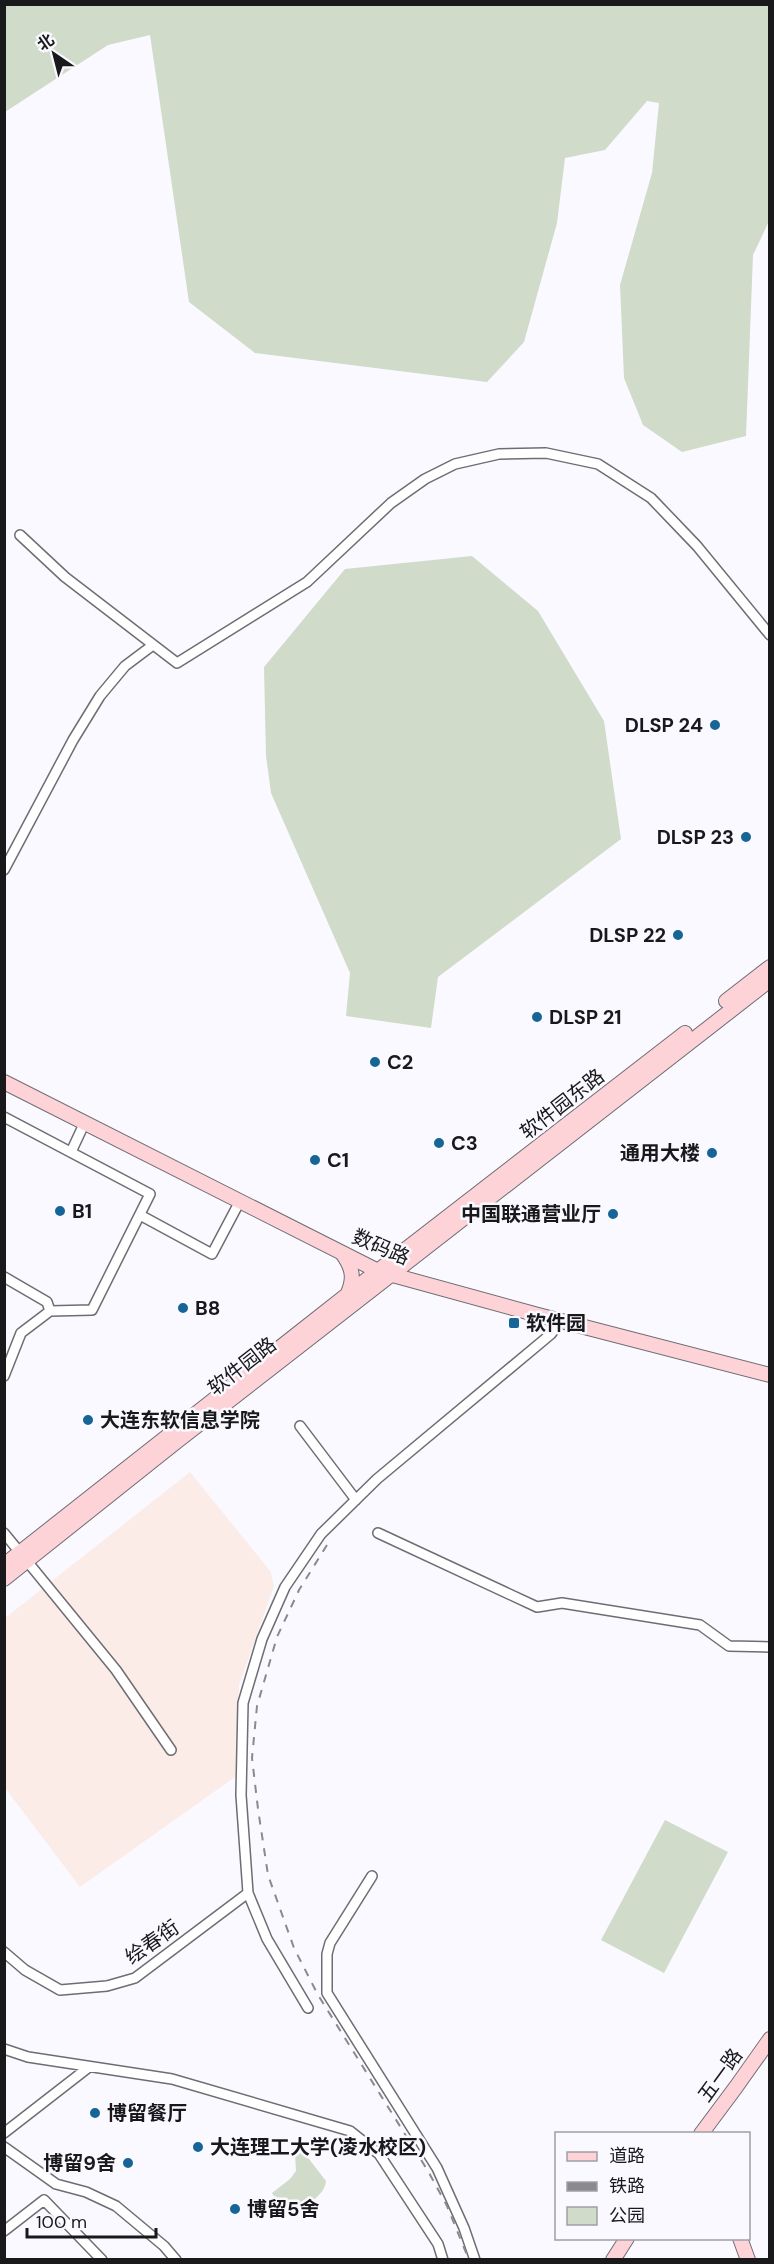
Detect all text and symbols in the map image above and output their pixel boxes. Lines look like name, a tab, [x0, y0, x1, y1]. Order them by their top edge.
north arrow	[24, 24, 84, 84]
text: 北	[33, 29, 58, 55]
place label: DLSP 24	[625, 712, 703, 738]
marker: DLSP 24	[708, 718, 722, 732]
place label: DLSP 23	[657, 824, 734, 850]
marker: DLSP 23	[739, 830, 753, 844]
place label: DLSP 22	[589, 922, 666, 948]
marker: DLSP 22	[671, 928, 685, 942]
place label: DLSP 21	[549, 1004, 622, 1030]
marker: DLSP 21	[530, 1010, 544, 1024]
place label: C2	[387, 1049, 413, 1075]
marker: C2	[368, 1055, 382, 1069]
street label: 软件园东路	[515, 1063, 609, 1145]
place label: C3	[451, 1130, 478, 1156]
marker: C3	[432, 1136, 446, 1150]
place label: 通用大楼	[620, 1140, 700, 1166]
marker: 通用大楼	[705, 1146, 719, 1160]
place label: C1	[327, 1147, 349, 1173]
marker: C1	[308, 1153, 322, 1167]
place label: B1	[72, 1198, 92, 1224]
place label: 中国联通营业厅	[461, 1201, 601, 1227]
marker: B1	[53, 1204, 67, 1218]
marker: 中国联通营业厅	[606, 1207, 620, 1221]
street label: 数码路	[348, 1223, 414, 1271]
place label: B8	[195, 1295, 220, 1321]
marker: B8	[176, 1301, 190, 1315]
place label: 软件园	[526, 1310, 586, 1336]
marker: 软件园	[507, 1316, 521, 1330]
street label: 软件园路	[202, 1331, 282, 1401]
place label: 大连东软信息学院	[100, 1407, 260, 1433]
marker: 大连东软信息学院	[81, 1413, 95, 1427]
street label: 绘春街	[120, 1914, 184, 1970]
street label: 五一路	[692, 2043, 748, 2107]
place label: 博留餐厅	[107, 2100, 187, 2126]
marker: 博留餐厅	[88, 2106, 102, 2120]
legend	[555, 2132, 750, 2240]
place label: 大连理工大学(凌水校区)	[210, 2134, 426, 2160]
marker: 大连理工大学(凌水校区)	[191, 2140, 205, 2154]
text: 道路	[609, 2144, 645, 2168]
place label: 博留9舍	[43, 2150, 116, 2176]
marker: 博留9舍	[121, 2156, 135, 2170]
text: 铁路	[609, 2174, 645, 2198]
place label: 博留5舍	[247, 2196, 319, 2222]
scale bar	[27, 2201, 156, 2239]
marker: 博留5舍	[228, 2202, 242, 2216]
text: 公园	[609, 2204, 645, 2228]
text: 100 m	[36, 2210, 87, 2234]

